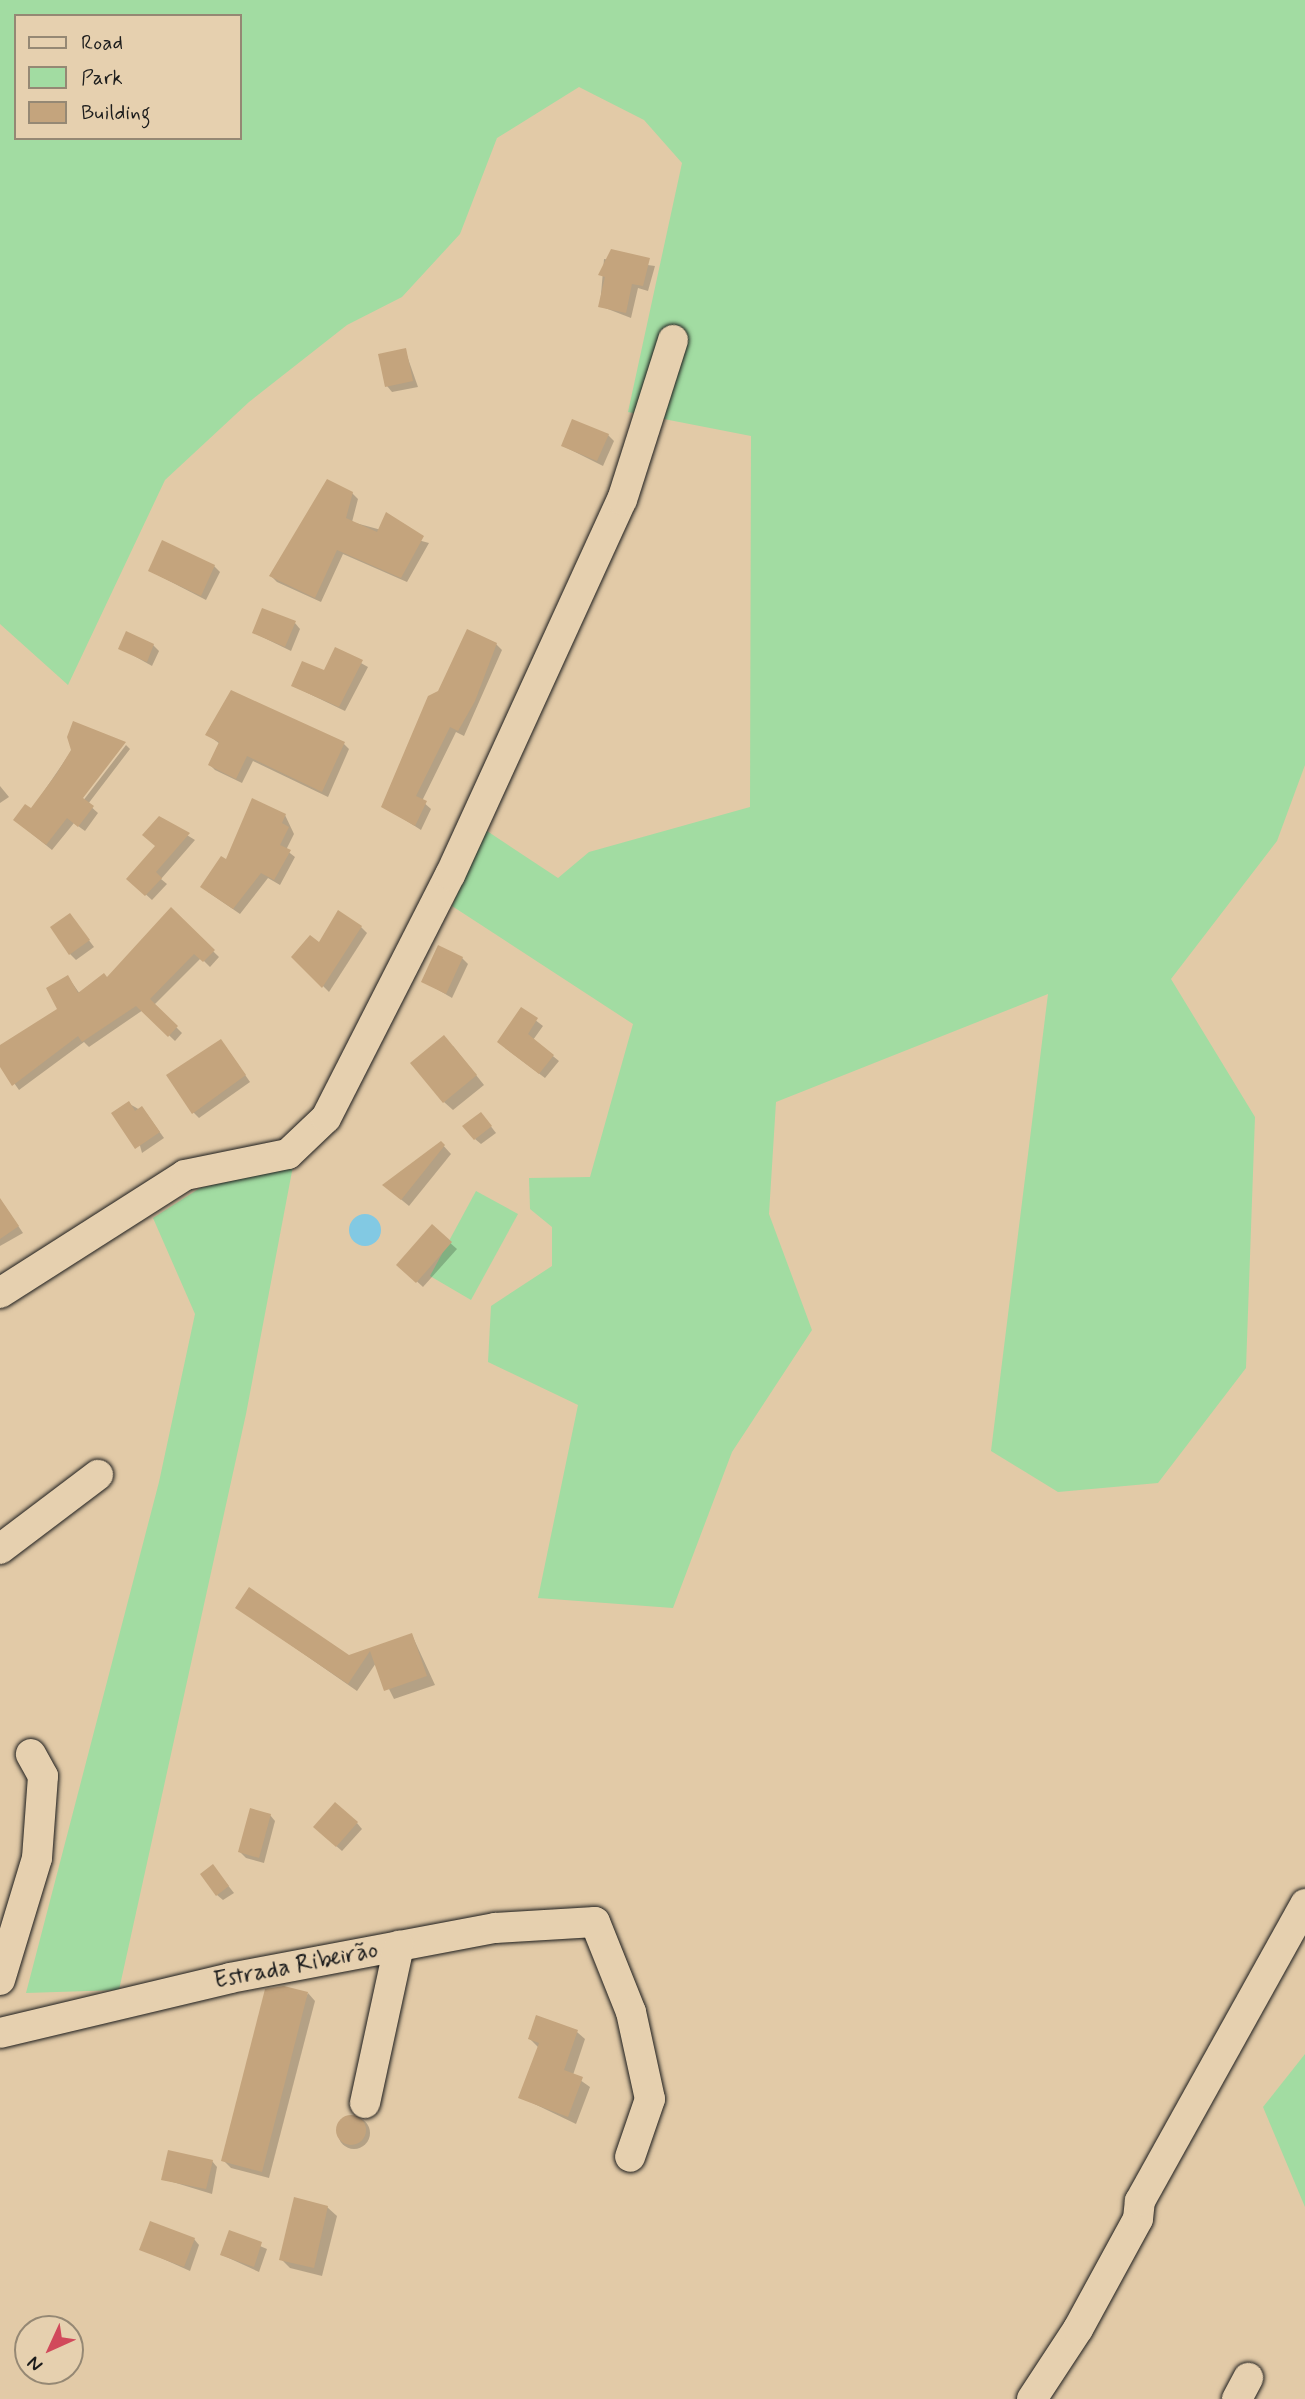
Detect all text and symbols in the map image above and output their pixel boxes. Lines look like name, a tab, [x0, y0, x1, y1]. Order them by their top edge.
legend	[14, 14, 242, 140]
text: Road	[81, 29, 123, 57]
text: Park	[81, 64, 123, 92]
text: Building	[81, 99, 151, 127]
street label: Estrada Ribeirão	[213, 1936, 379, 1996]
north arrow	[14, 2315, 84, 2385]
text: N	[22, 2350, 49, 2377]

